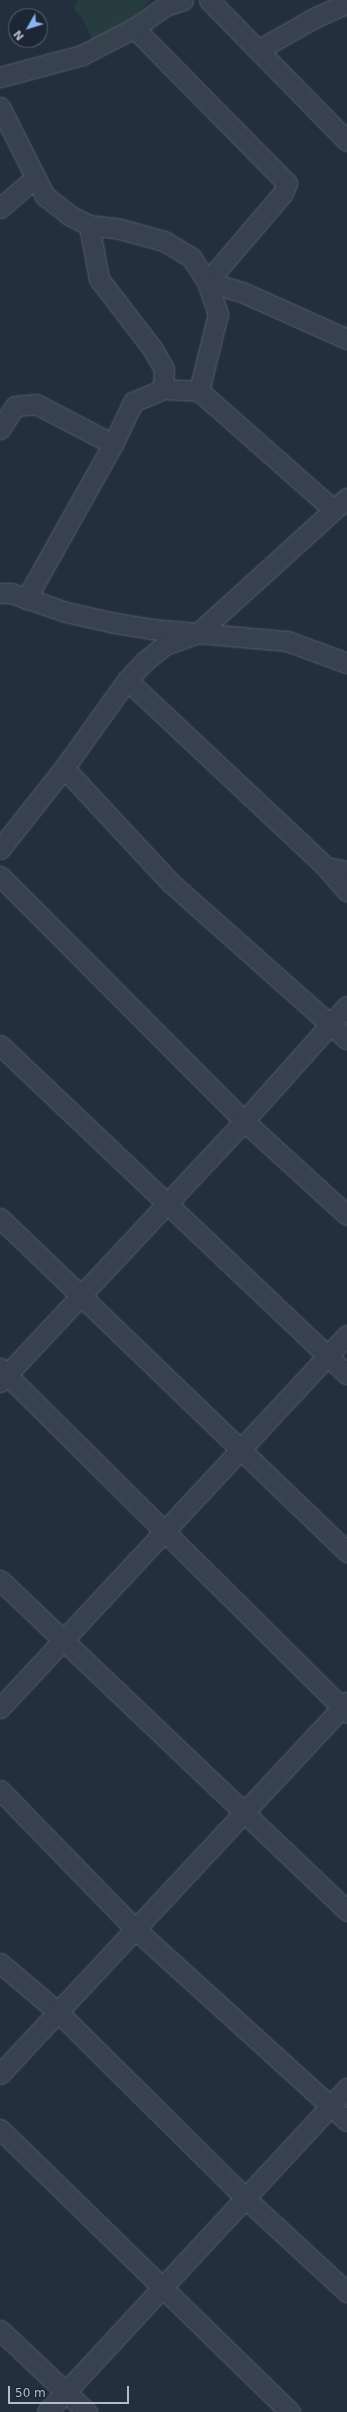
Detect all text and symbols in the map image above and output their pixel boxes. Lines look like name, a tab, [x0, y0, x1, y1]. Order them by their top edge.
north arrow	[8, 8, 48, 48]
text: N	[11, 28, 27, 43]
scale bar	[10, 2378, 131, 2404]
text: 50 m	[15, 2386, 46, 2400]

